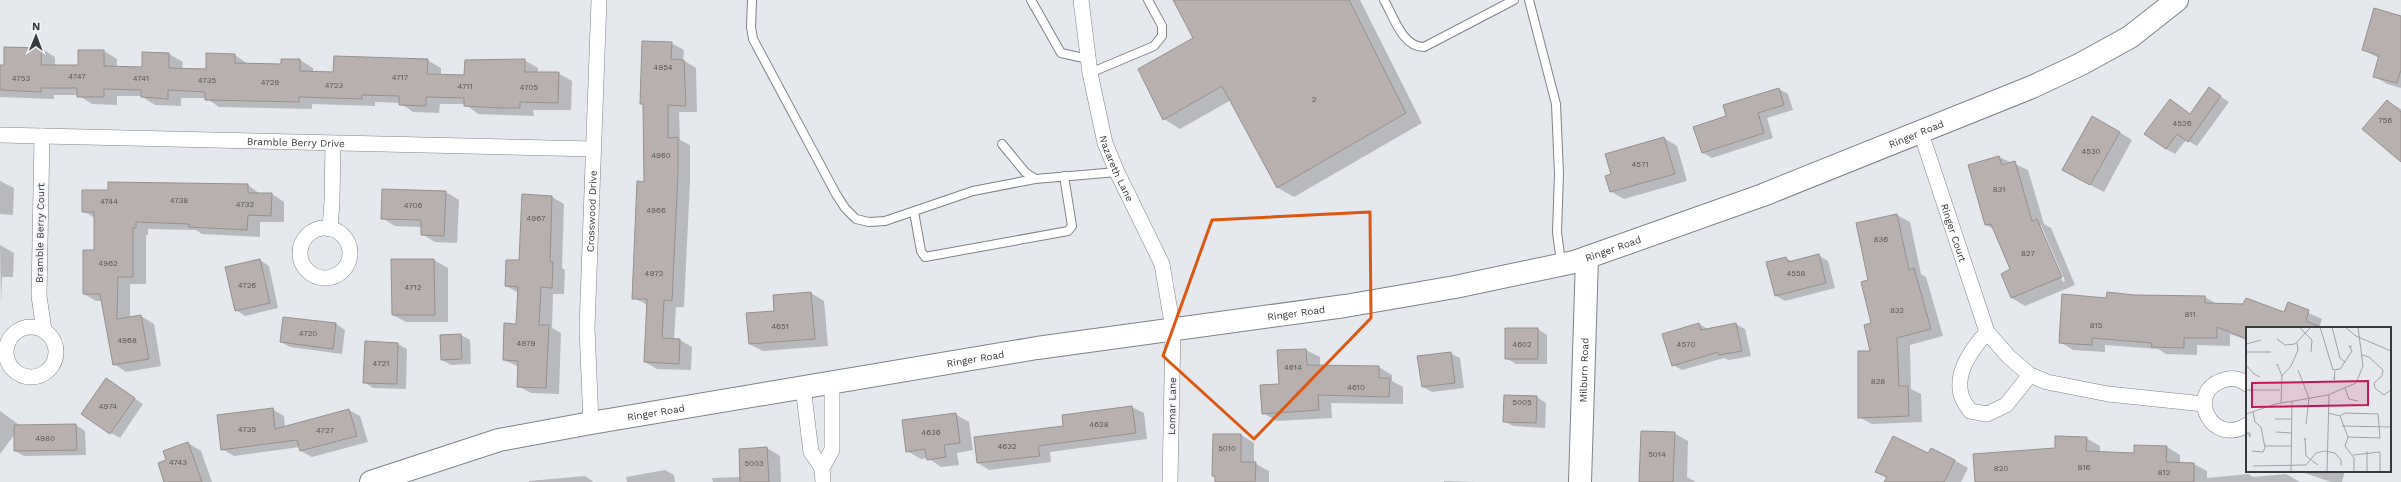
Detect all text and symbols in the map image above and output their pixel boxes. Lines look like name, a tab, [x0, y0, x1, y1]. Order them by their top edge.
north arrow	[16, 16, 56, 56]
text: N	[32, 20, 40, 33]
house number: 4954	[653, 63, 673, 72]
house number: 4747	[68, 72, 86, 81]
house number: 4717	[392, 73, 409, 82]
house number: 4753	[12, 74, 30, 83]
house number: 4741	[133, 74, 149, 83]
house number: 4735	[198, 76, 216, 85]
house number: 4729	[261, 78, 279, 87]
house number: 4723	[325, 81, 343, 90]
house number: 4711	[457, 82, 473, 91]
house number: 4705	[520, 83, 539, 92]
house number: 2	[1312, 95, 1317, 104]
house number: 756	[2378, 116, 2392, 125]
street label: Ringer Road	[1887, 118, 1945, 150]
house number: 4526	[2172, 119, 2192, 128]
street label: Nazareth Lane	[1098, 134, 1136, 203]
street label: Bramble Berry Drive	[247, 135, 345, 149]
house number: 4530	[2081, 147, 2101, 156]
house number: 4960	[651, 151, 671, 160]
house number: 4571	[1631, 160, 1649, 169]
street label: Crosswood Drive	[584, 170, 598, 252]
street label: Bramble Berry Court	[34, 182, 46, 283]
house number: 831	[1993, 185, 2005, 194]
house number: 4738	[170, 196, 188, 205]
house number: 4744	[100, 197, 118, 206]
house number: 4732	[236, 200, 254, 209]
house number: 4706	[404, 201, 422, 210]
street label: Ringer Court	[1939, 202, 1969, 264]
house number: 4966	[646, 206, 666, 215]
house number: 4967	[526, 214, 546, 223]
street label: Ringer Road	[1584, 233, 1642, 263]
house number: 836	[1874, 235, 1888, 244]
house number: 827	[2021, 249, 2035, 258]
house number: 4962	[98, 259, 118, 268]
house number: 4972	[645, 269, 664, 278]
house number: 4558	[1786, 269, 1806, 278]
house number: 4726	[238, 281, 256, 290]
house number: 4712	[405, 283, 422, 292]
street label: Ringer Road	[1266, 303, 1326, 322]
house number: 832	[1890, 306, 1904, 315]
house number: 811	[2184, 310, 2196, 319]
house number: 815	[2090, 321, 2103, 330]
house number: 4651	[771, 322, 789, 331]
inset map	[2246, 327, 2391, 472]
house number: 4720	[299, 329, 317, 338]
house number: 4968	[117, 336, 137, 345]
street label: Milburn Road	[1577, 337, 1590, 403]
house number: 4979	[516, 339, 536, 348]
house number: 4602	[1512, 340, 1532, 349]
house number: 4570	[1677, 340, 1695, 349]
street label: Ringer Road	[946, 348, 1005, 369]
house number: 4721	[373, 359, 389, 368]
house number: 4614	[1284, 363, 1302, 372]
street label: Lomar Lane	[1166, 377, 1178, 435]
house number: 828	[1871, 377, 1885, 386]
house number: 4610	[1347, 383, 1365, 392]
house number: 5005	[1512, 398, 1532, 407]
house number: 4974	[99, 402, 117, 411]
street label: Ringer Road	[626, 402, 685, 422]
house number: 4628	[1089, 420, 1109, 429]
house number: 4735	[238, 425, 256, 434]
house number: 4727	[316, 426, 334, 435]
house number: 4636	[921, 428, 941, 437]
house number: 4980	[35, 434, 55, 443]
house number: 4632	[997, 442, 1017, 451]
house number: 5010	[1218, 444, 1236, 453]
house number: 5014	[1648, 450, 1666, 459]
house number: 4743	[169, 458, 187, 467]
house number: 5003	[744, 459, 764, 468]
house number: 816	[2078, 463, 2091, 472]
house number: 820	[1994, 464, 2008, 473]
house number: 812	[2158, 468, 2171, 477]

